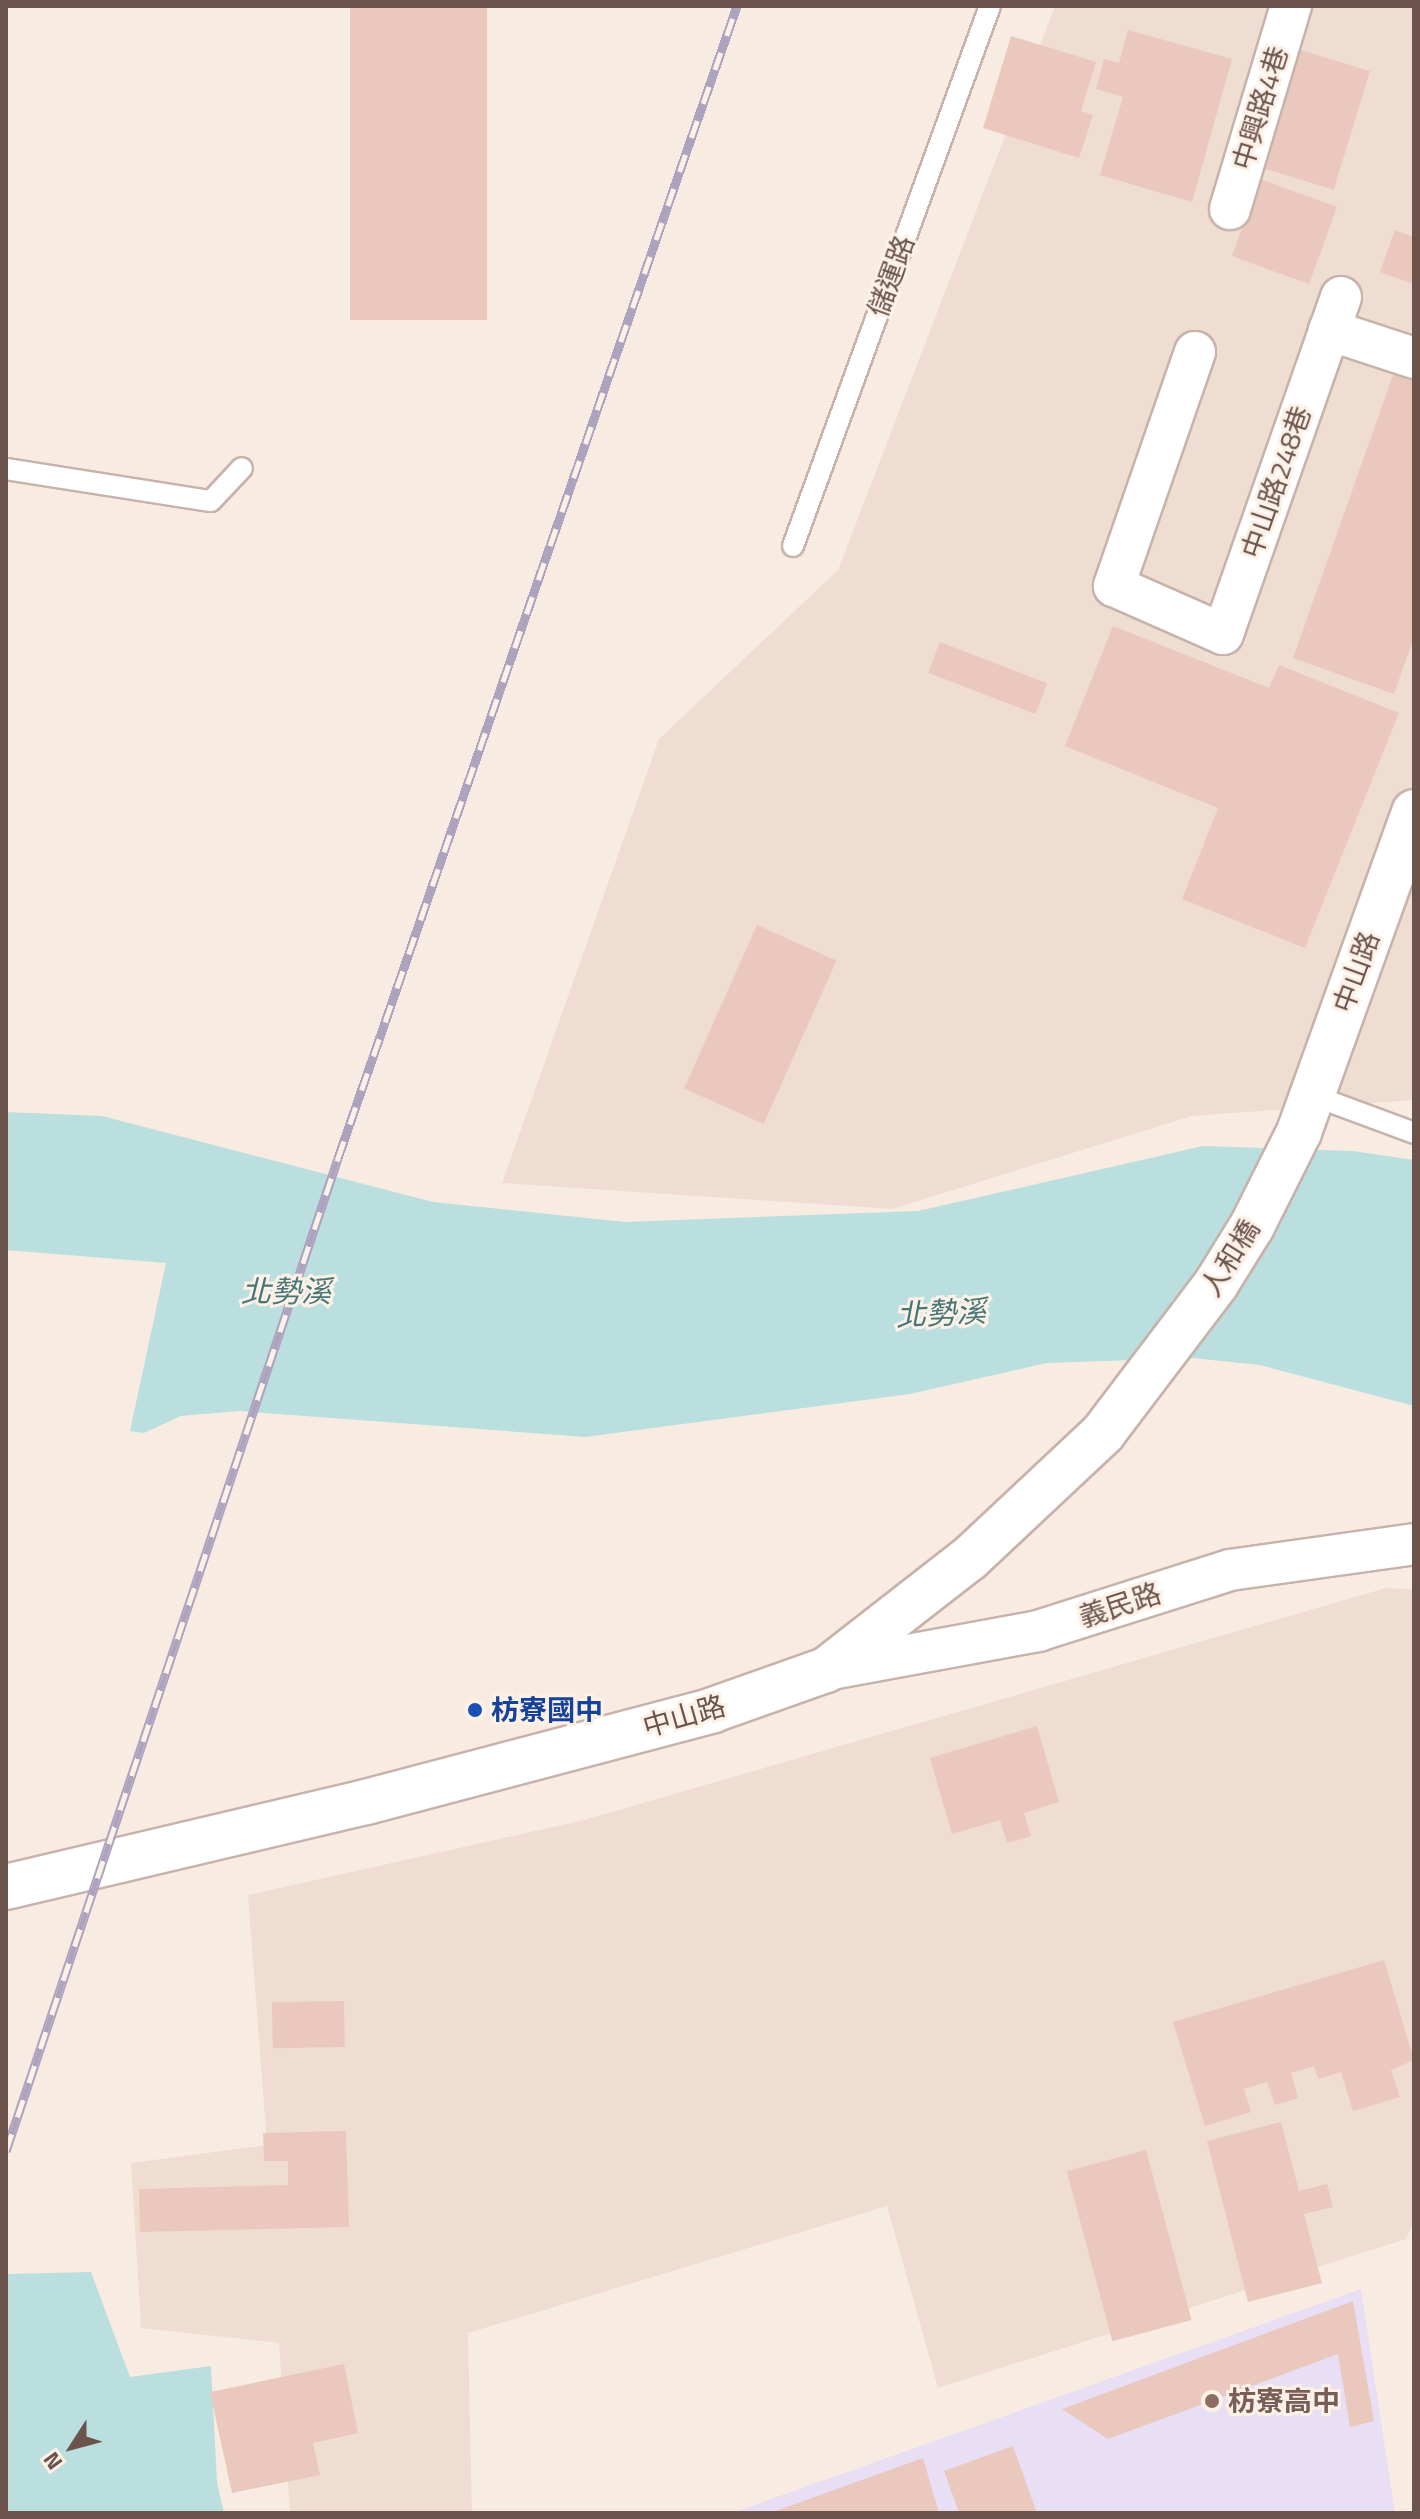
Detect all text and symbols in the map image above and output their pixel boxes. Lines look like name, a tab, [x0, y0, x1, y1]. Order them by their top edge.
street label: 中興路4巷	[1225, 42, 1295, 174]
street label: 儲運路	[861, 231, 921, 321]
street label: 中山路248巷	[1234, 401, 1318, 563]
street label: 中山路	[1326, 927, 1386, 1017]
street label: 人和橋	[1193, 1213, 1267, 1303]
water label: 北勢溪	[241, 1273, 331, 1309]
water label: 北勢溪	[895, 1293, 987, 1333]
street label: 義民路	[1075, 1576, 1165, 1634]
street label: 中山路	[639, 1688, 729, 1744]
place label: 枋寮國中	[491, 1693, 603, 1727]
marker: 枋寮國中	[466, 1701, 484, 1719]
place label: 枋寮高中	[1228, 2384, 1340, 2418]
marker: 枋寮高中	[1203, 2392, 1221, 2410]
north arrow	[32, 2407, 112, 2487]
text: N	[34, 2445, 71, 2477]

